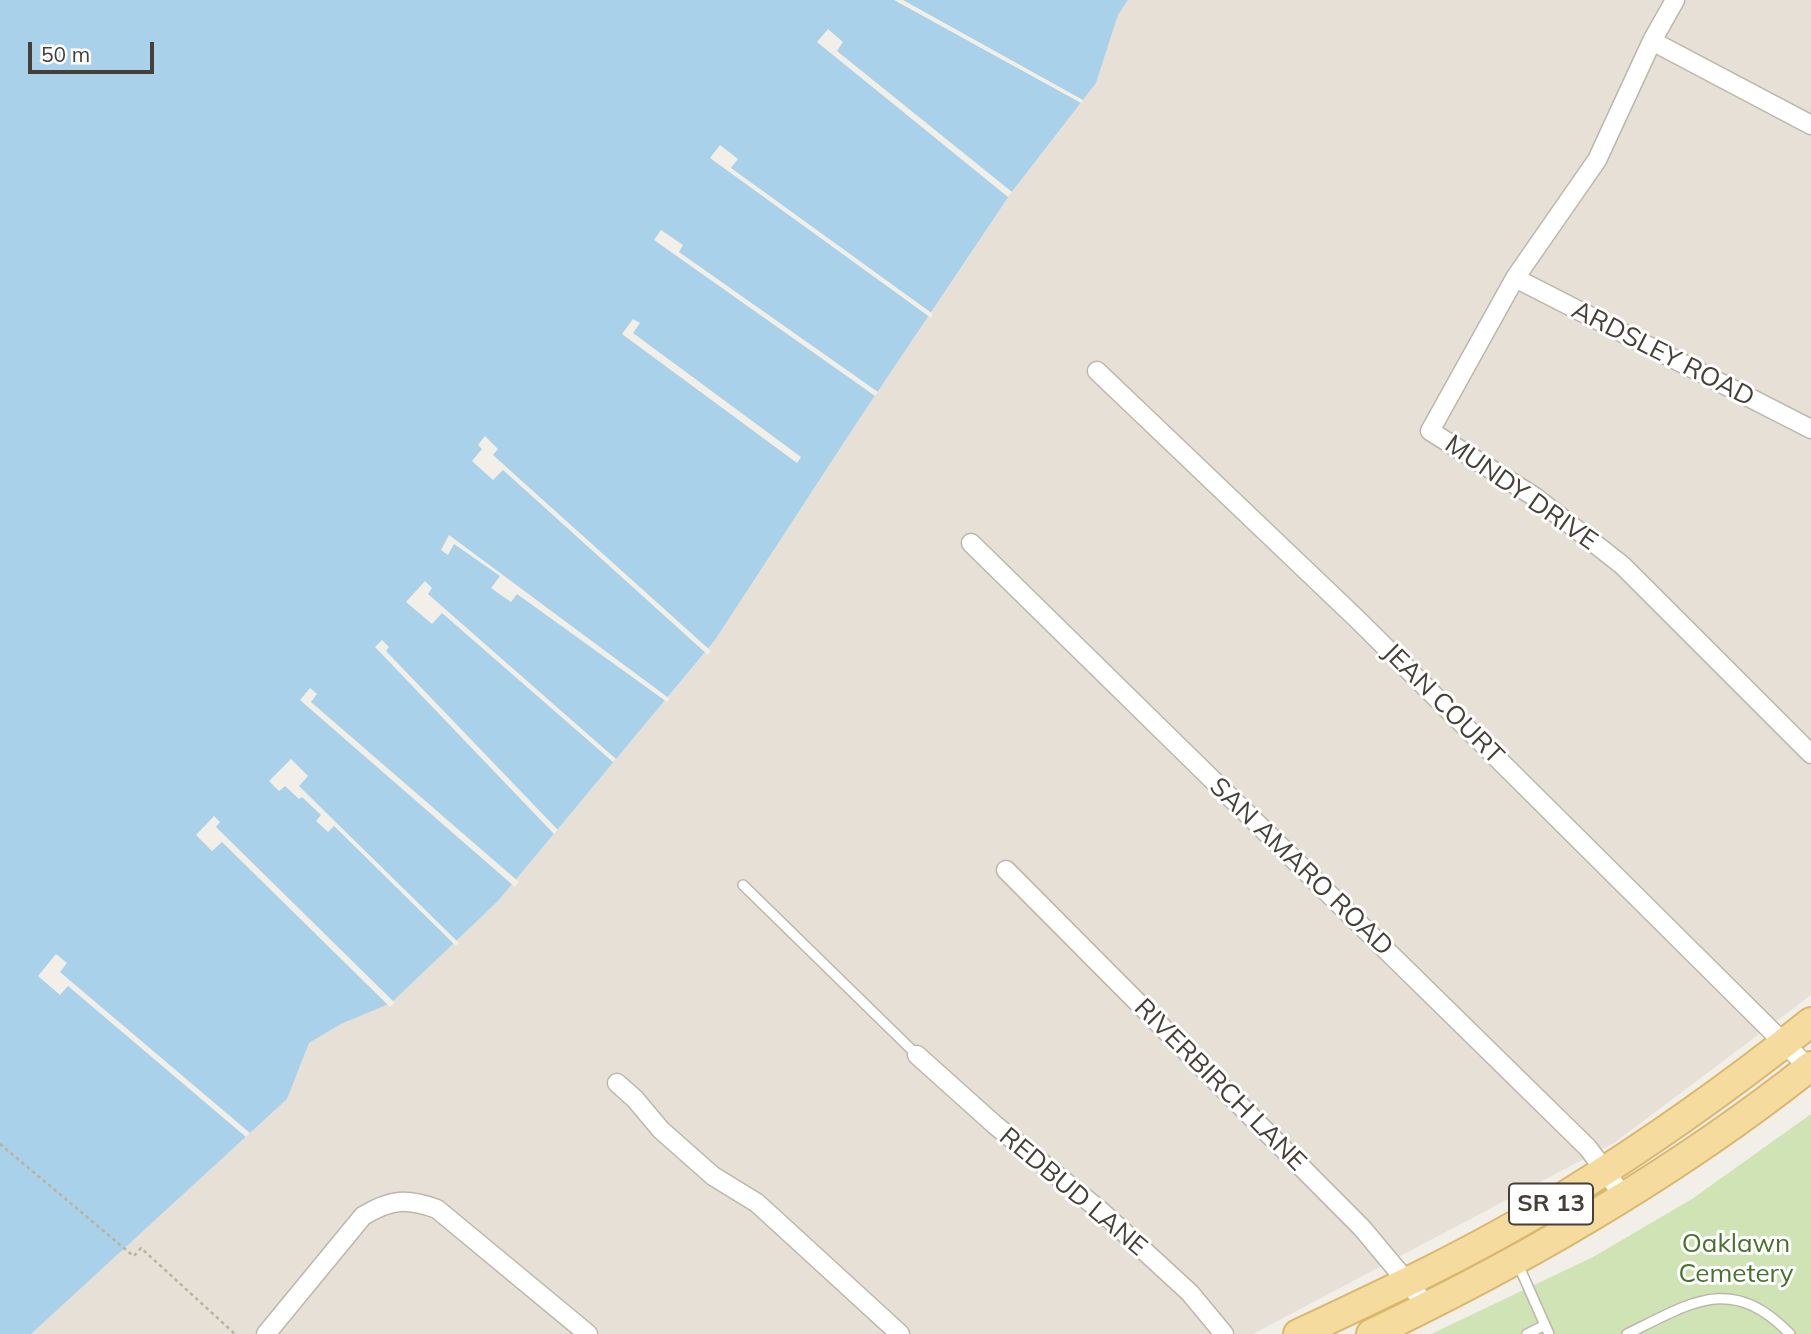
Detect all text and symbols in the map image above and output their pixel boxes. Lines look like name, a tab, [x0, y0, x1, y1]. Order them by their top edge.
scale bar	[32, 28, 158, 72]
text: 50 m	[41, 41, 90, 67]
street label: ARDSLEY ROAD	[1566, 295, 1760, 413]
street label: MUNDY DRIVE	[1439, 429, 1603, 557]
street label: JEAN COURT	[1376, 637, 1510, 771]
street label: SAN AMARO ROAD	[1203, 771, 1399, 963]
street label: RIVERBIRCH LANE	[1128, 993, 1312, 1177]
street label: REDBUD LANE	[993, 1121, 1153, 1263]
road number: SR 13	[1509, 1184, 1593, 1224]
park label: Oaklawn Cemetery	[1678, 1228, 1794, 1290]

